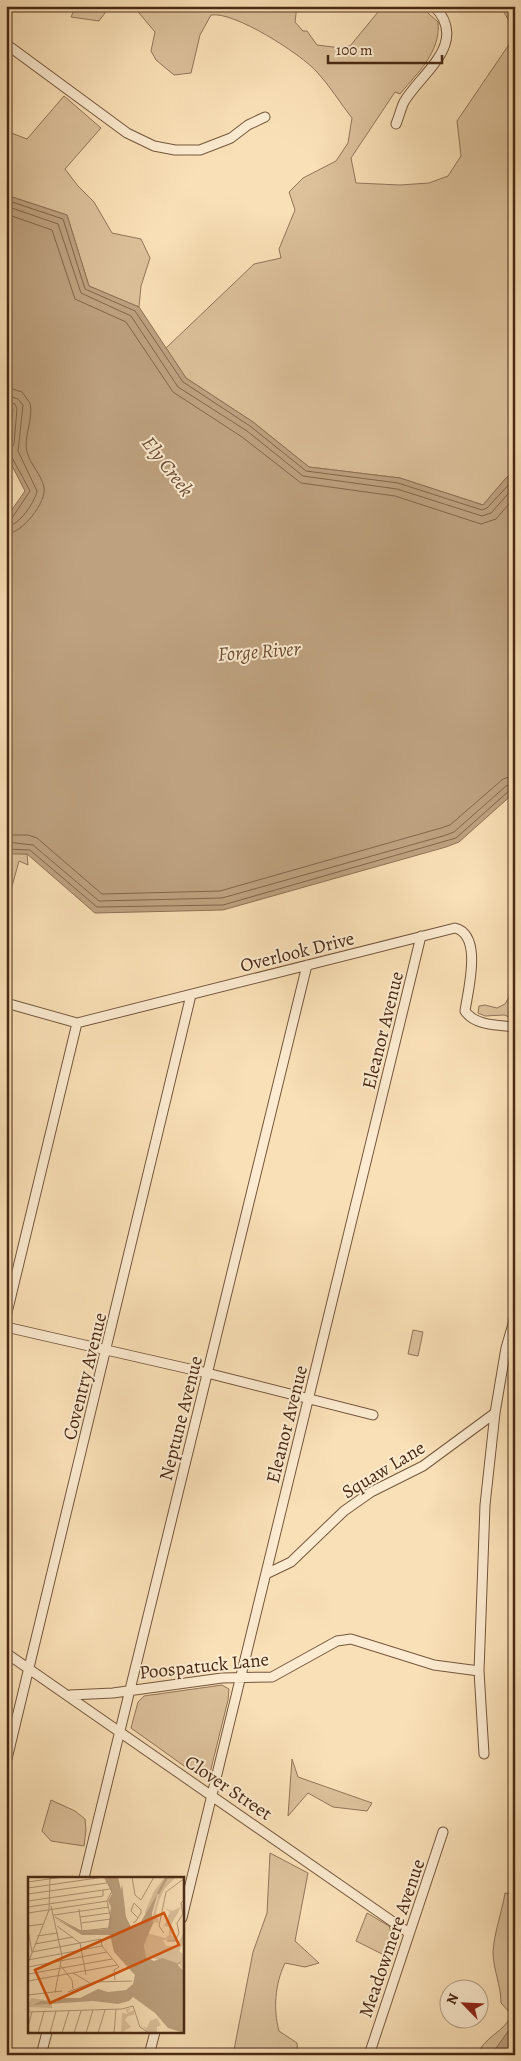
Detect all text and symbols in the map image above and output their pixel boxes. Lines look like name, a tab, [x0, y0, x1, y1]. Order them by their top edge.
scale bar	[328, 32, 442, 64]
text: 100 m	[336, 40, 373, 60]
water label: Ely Creek	[135, 430, 200, 502]
water label: Forge River	[217, 635, 302, 668]
street label: Overlook Drive	[237, 925, 357, 979]
street label: Eleanor Avenue	[356, 969, 410, 1092]
street label: Coventry Avenue	[57, 1310, 113, 1443]
street label: Neptune Avenue	[153, 1353, 209, 1483]
street label: Eleanor Avenue	[260, 1363, 314, 1486]
street label: Squaw Lane	[337, 1435, 430, 1505]
street label: Poospatuck Lane	[138, 1646, 270, 1686]
street label: Clover Street	[180, 1749, 277, 1827]
street label: Meadowmere Avenue	[353, 1856, 431, 2021]
inset map	[28, 1877, 184, 2034]
north arrow	[438, 1978, 488, 2028]
text: N	[442, 1990, 463, 2007]

